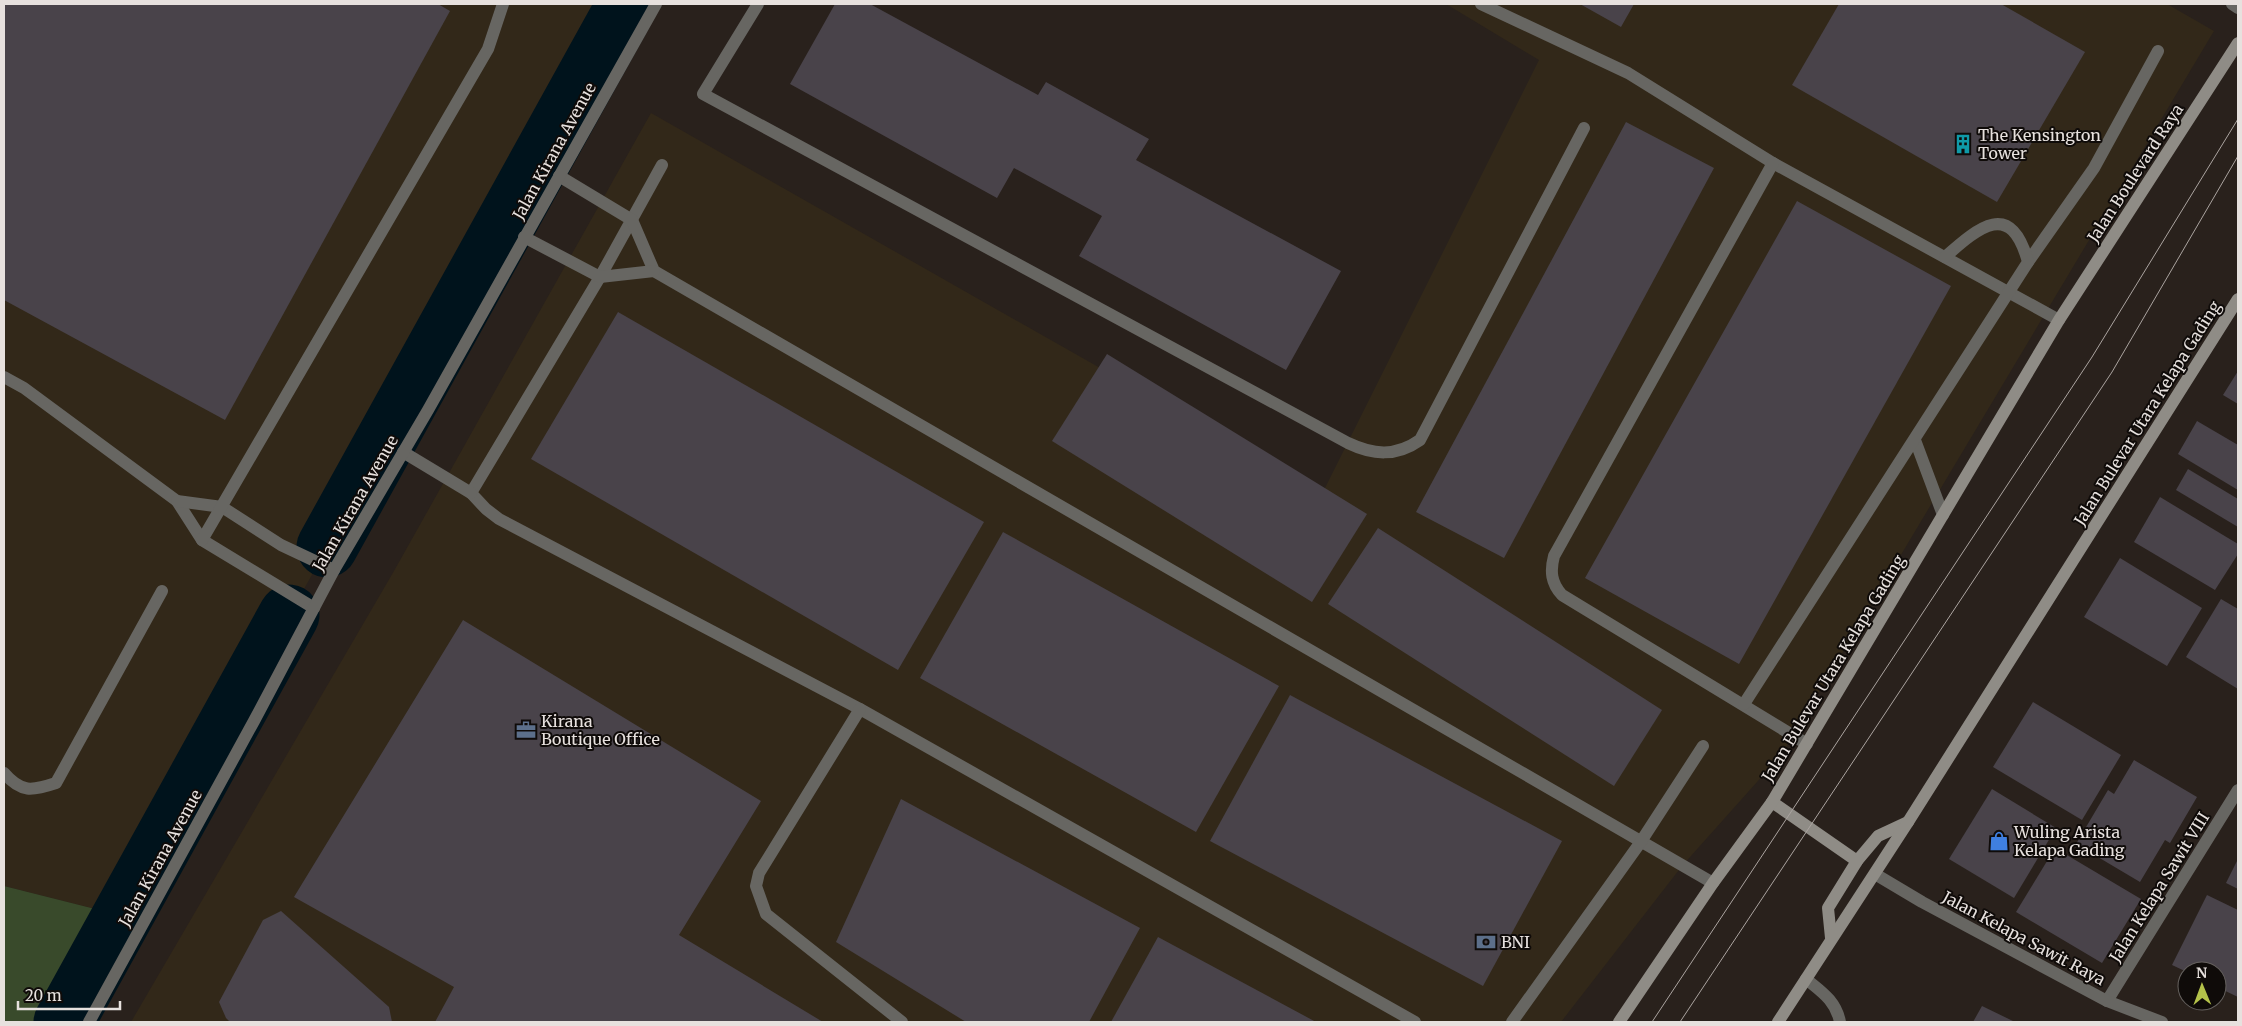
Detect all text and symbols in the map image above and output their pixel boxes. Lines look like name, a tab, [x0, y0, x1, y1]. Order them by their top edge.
street label: Jalan Kirana Avenue	[508, 79, 600, 224]
street label: Jalan Boulevard Raya	[2082, 100, 2187, 247]
place label: The Kensington Tower	[1978, 125, 2101, 163]
building icon: The Kensington Tower	[1952, 133, 1974, 155]
street label: Jalan Bulevar Utara Kelapa Gading	[2069, 297, 2225, 530]
street label: Jalan Kirana Avenue	[307, 432, 402, 575]
street label: Jalan Bulevar Utara Kelapa Gading	[1757, 551, 1909, 786]
place label: Kirana Boutique Office	[541, 711, 660, 749]
office icon: Kirana Boutique Office	[515, 719, 537, 741]
street label: Jalan Kirana Avenue	[114, 786, 206, 931]
street label: Jalan Kelapa Sawit VIII	[2104, 808, 2213, 967]
place label: Wuling Arista Kelapa Gading	[2013, 822, 2125, 860]
shop icon: Wuling Arista Kelapa Gading	[1988, 830, 2010, 852]
street label: Jalan Kelapa Sawit Raya	[1938, 886, 2109, 990]
bank icon: BNI	[1475, 931, 1497, 953]
place label: BNI	[1501, 932, 1530, 952]
north arrow	[2177, 961, 2227, 1011]
text: N	[2196, 964, 2207, 982]
scale bar	[18, 978, 120, 1010]
text: 20 m	[25, 986, 62, 1005]

